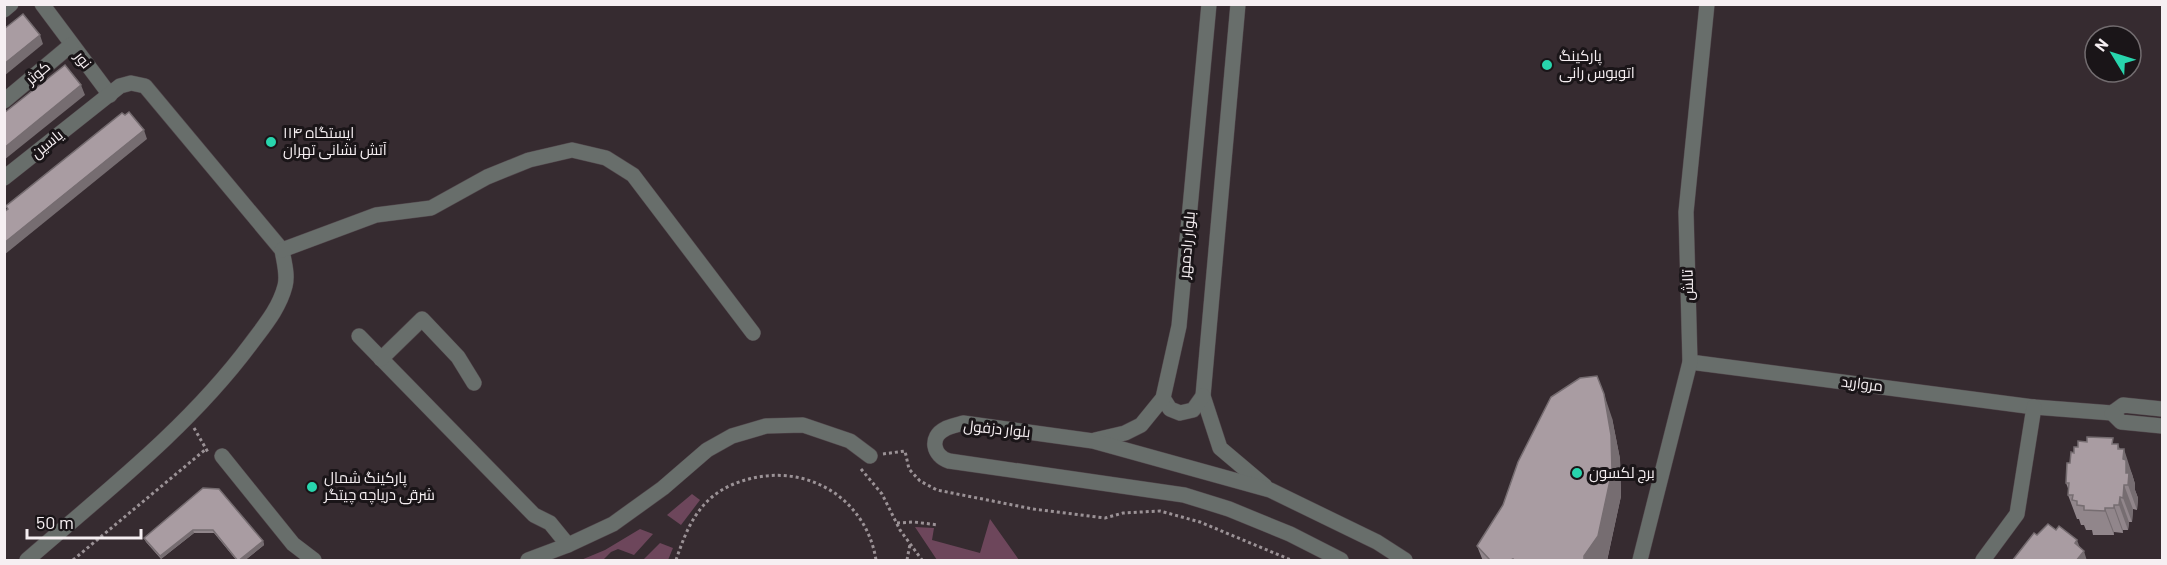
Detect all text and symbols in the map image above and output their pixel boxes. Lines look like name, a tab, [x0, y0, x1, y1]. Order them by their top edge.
north arrow	[2083, 24, 2143, 84]
text: N	[2090, 34, 2112, 54]
place label: پارکینگ اتوبوس رانی	[1559, 46, 1635, 83]
street label: نور	[70, 47, 96, 72]
street label: کوثر	[21, 57, 54, 89]
marker: پارکینگ اتوبوس رانی	[1540, 58, 1554, 72]
place label: ایستگاه ۱۱۴ آتش نشانی تهران	[283, 123, 387, 160]
street label: یاسین	[27, 125, 67, 163]
marker: ایستگاه ۱۱۴ آتش نشانی تهران	[264, 135, 278, 149]
street label: بلوار رادمهر	[1174, 210, 1200, 280]
street label: تالش	[1677, 269, 1699, 301]
street label: مروارید	[1840, 371, 1884, 396]
street label: بلوار دزفول	[963, 416, 1031, 441]
place label: برج لکسون	[1589, 463, 1655, 484]
marker: برج لکسون	[1570, 466, 1584, 480]
place label: پارکینگ شمال شرقی دریاچه چیتگر	[323, 468, 435, 505]
marker: پارکینگ شمال شرقی دریاچه چیتگر	[305, 480, 319, 494]
scale bar	[27, 502, 141, 540]
text: 50 m	[36, 511, 74, 533]

